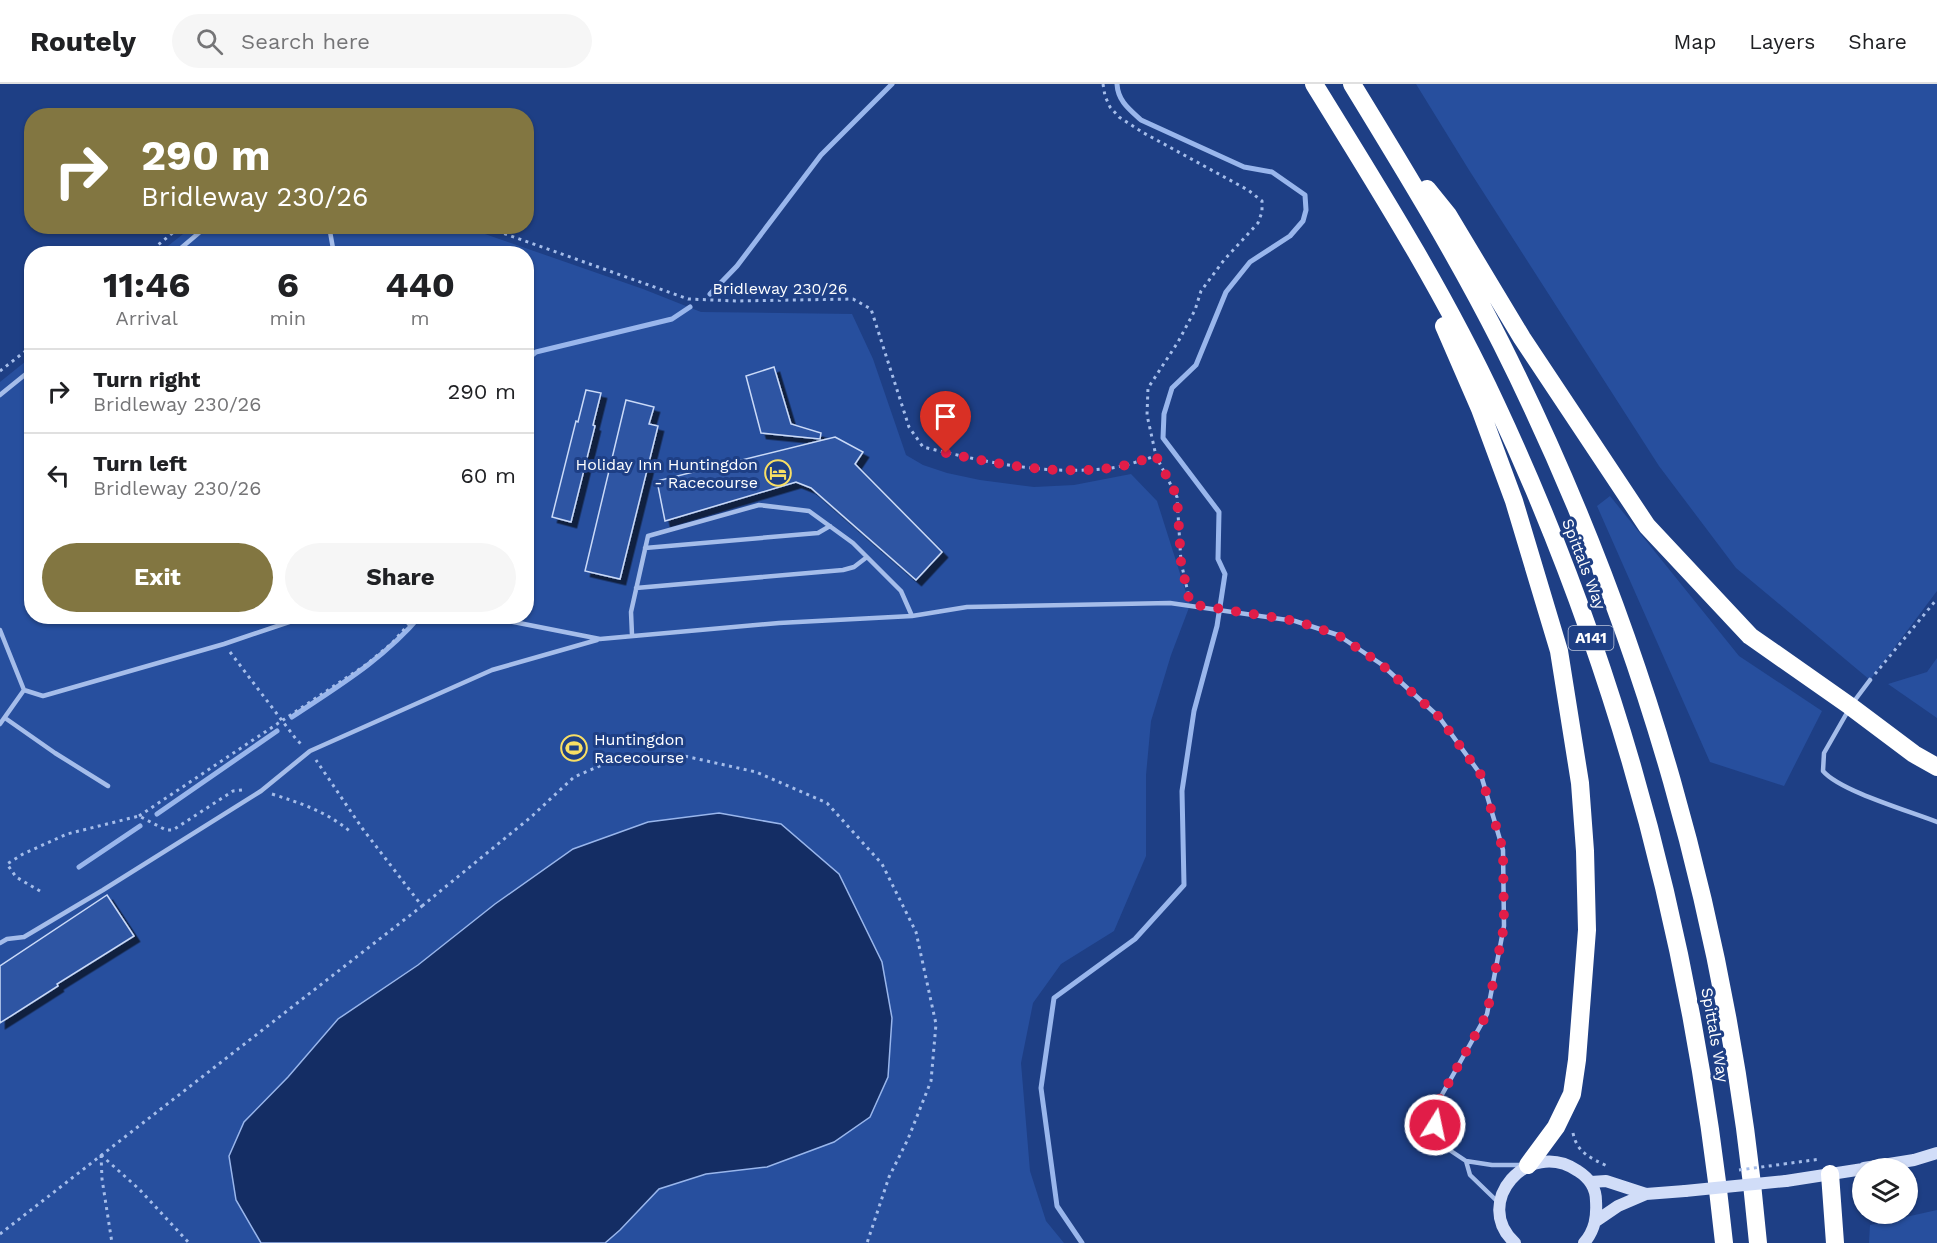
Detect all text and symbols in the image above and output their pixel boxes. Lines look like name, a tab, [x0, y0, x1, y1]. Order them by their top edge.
search box	[172, 14, 592, 68]
text: Routely	[30, 25, 136, 58]
icon: search	[193, 25, 226, 58]
text: Search here	[241, 29, 370, 54]
text: Map	[1673, 29, 1716, 54]
text: Layers	[1749, 29, 1815, 54]
text: Share	[1848, 29, 1907, 54]
text: 290 m	[141, 131, 271, 180]
icon: right	[42, 132, 120, 210]
text: Bridleway 230/26	[141, 181, 368, 213]
text: 11:46	[103, 264, 190, 306]
text: 6	[277, 264, 299, 306]
text: 440	[385, 264, 455, 306]
street label: Bridleway 230/26	[713, 279, 847, 298]
text: Arrival	[116, 306, 178, 330]
text: min	[269, 306, 306, 330]
text: m	[411, 306, 430, 330]
text: Turn right	[93, 367, 200, 392]
icon: right	[42, 375, 75, 408]
text: 290 m	[447, 379, 516, 404]
pin	[920, 391, 971, 453]
text: Bridleway 230/26	[93, 392, 261, 416]
icon: arrive	[929, 400, 962, 433]
text: Turn left	[93, 451, 187, 476]
place label: Holiday Inn Huntingdon - Racecourse	[576, 455, 758, 492]
hotel icon: Holiday Inn Huntingdon - Racecourse	[763, 458, 793, 488]
icon: left	[42, 459, 75, 492]
text: 60 m	[460, 463, 516, 488]
text: Bridleway 230/26	[93, 476, 261, 500]
street label: Spittals Way	[1558, 516, 1610, 613]
button: Exit	[42, 543, 273, 612]
button: Share	[285, 543, 516, 612]
road number: A141	[1568, 626, 1614, 650]
place label: Huntingdon Racecourse	[594, 730, 684, 767]
sports icon: Huntingdon Racecourse	[559, 733, 589, 763]
street label: Spittals Way	[1697, 986, 1733, 1085]
position arrow	[1403, 1093, 1467, 1157]
map controls	[1852, 1158, 1918, 1224]
button: layers	[1852, 1158, 1918, 1224]

